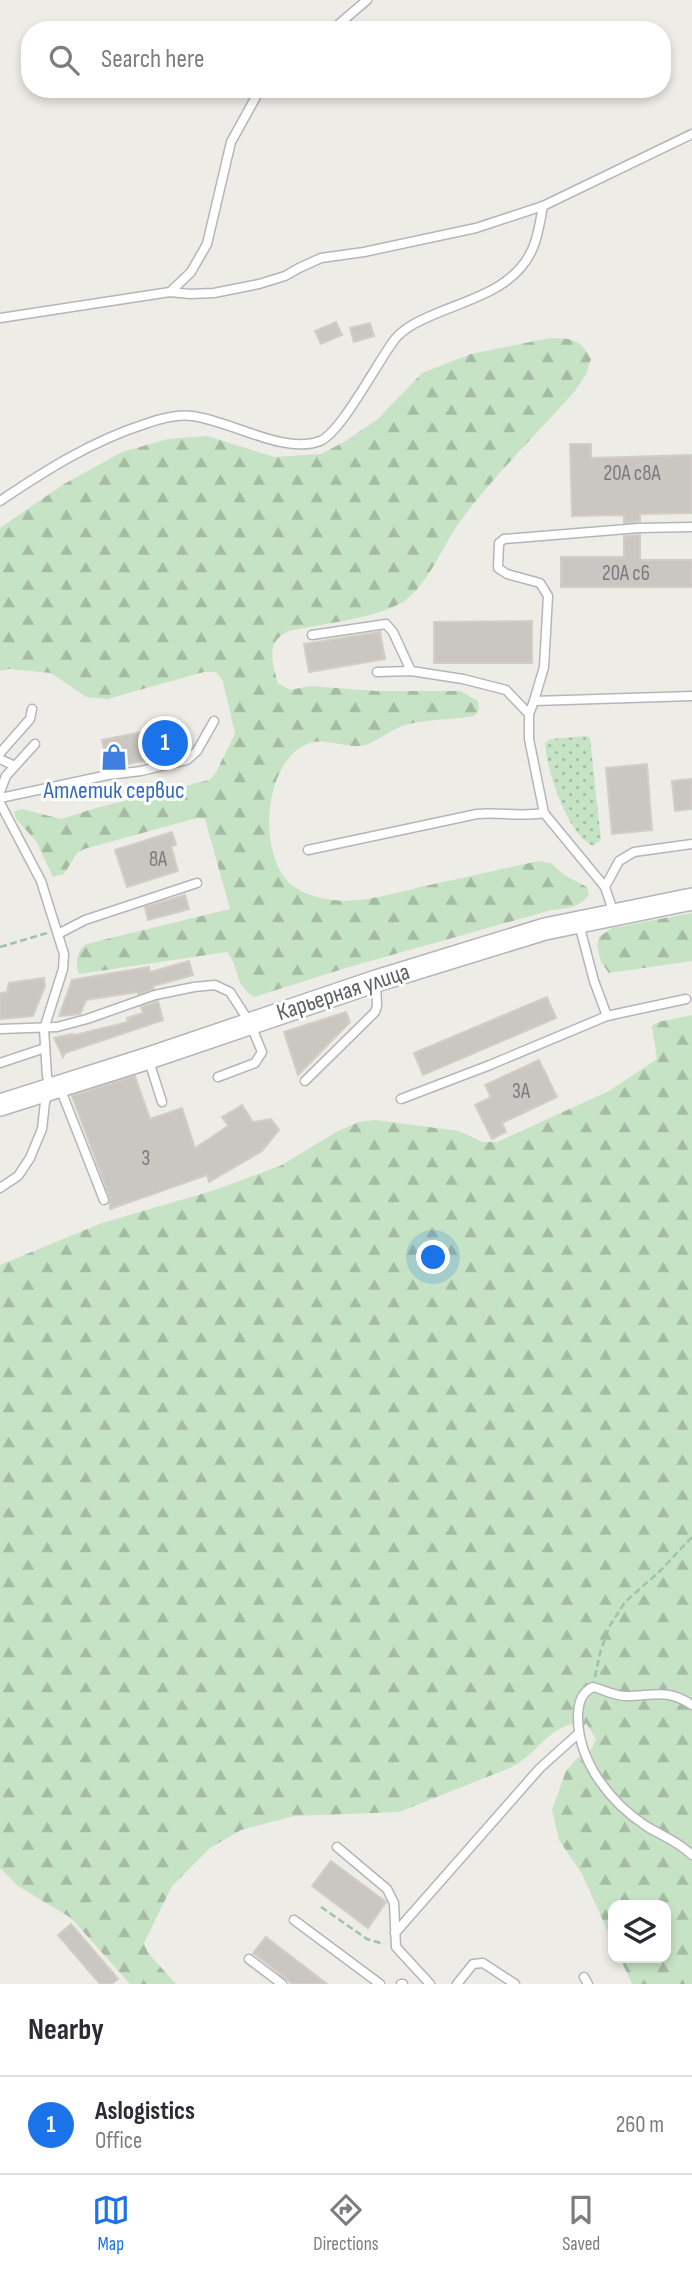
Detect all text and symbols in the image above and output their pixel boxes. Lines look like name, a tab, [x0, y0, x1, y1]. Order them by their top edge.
search box	[21, 21, 671, 98]
icon: search	[45, 41, 83, 79]
text: Search here	[101, 44, 204, 75]
house number: 20А с8А	[604, 461, 661, 486]
house number: 20А с6	[602, 561, 650, 586]
pin: 1	[142, 717, 188, 769]
shop icon: Атлетик сервис	[99, 742, 129, 772]
place label: Атлетик сервис	[42, 776, 185, 805]
house number: 8А	[149, 847, 168, 872]
street label: Карьерная улица	[273, 957, 413, 1027]
house number: 3А	[512, 1079, 531, 1104]
house number: 3	[142, 1146, 150, 1171]
your location	[416, 1240, 450, 1274]
map controls	[608, 1900, 671, 1963]
button: layers	[608, 1900, 671, 1963]
text: Nearby	[28, 2012, 104, 2048]
text: Aslogistics	[95, 2096, 195, 2127]
text: 1	[46, 2111, 56, 2139]
text: 260 m	[616, 2111, 664, 2139]
text: Office	[95, 2127, 142, 2155]
tab: Map	[92, 2191, 130, 2256]
tab: Directions	[313, 2191, 379, 2256]
tab: Saved	[562, 2191, 600, 2256]

